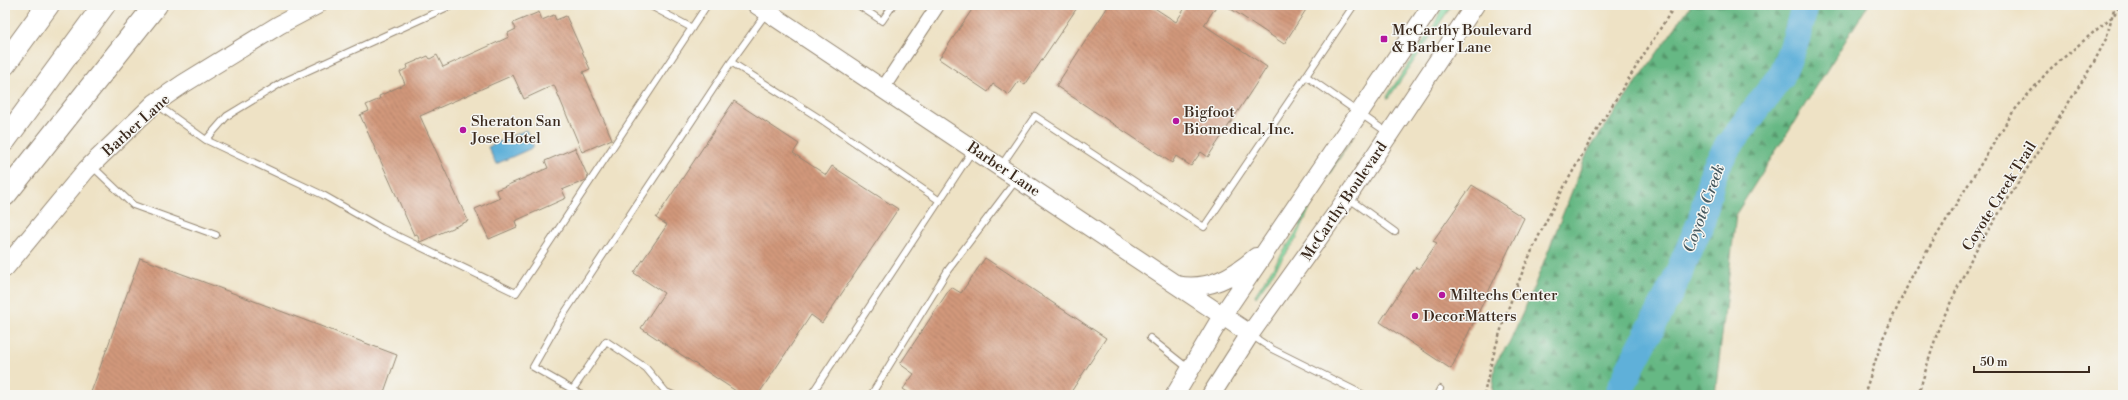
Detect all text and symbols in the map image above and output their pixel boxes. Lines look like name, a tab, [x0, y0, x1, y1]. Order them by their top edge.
place label: McCarthy Boulevard & Barber Lane	[1392, 21, 1532, 57]
marker: McCarthy Boulevard & Barber Lane	[1379, 34, 1389, 44]
street label: Barber Lane	[98, 90, 174, 161]
place label: Bigfoot Biomedical, Inc.	[1183, 103, 1294, 139]
place label: Sheraton San Jose Hotel	[470, 112, 561, 148]
marker: Bigfoot Biomedical, Inc.	[1171, 116, 1181, 126]
marker: Sheraton San Jose Hotel	[458, 125, 468, 135]
street label: Barber Lane	[963, 137, 1044, 201]
street label: Coyote Creek Trail	[1958, 137, 2041, 255]
street label: McCarthy Boulevard	[1297, 138, 1392, 264]
water label: Coyote Creek	[1679, 161, 1729, 255]
place label: Miltechs Center	[1450, 286, 1558, 305]
marker: Miltechs Center	[1437, 290, 1447, 300]
place label: DecorMatters	[1423, 307, 1517, 326]
marker: DecorMatters	[1410, 311, 1420, 321]
scale bar	[1974, 348, 2089, 374]
text: 50 m	[1980, 355, 2008, 370]

